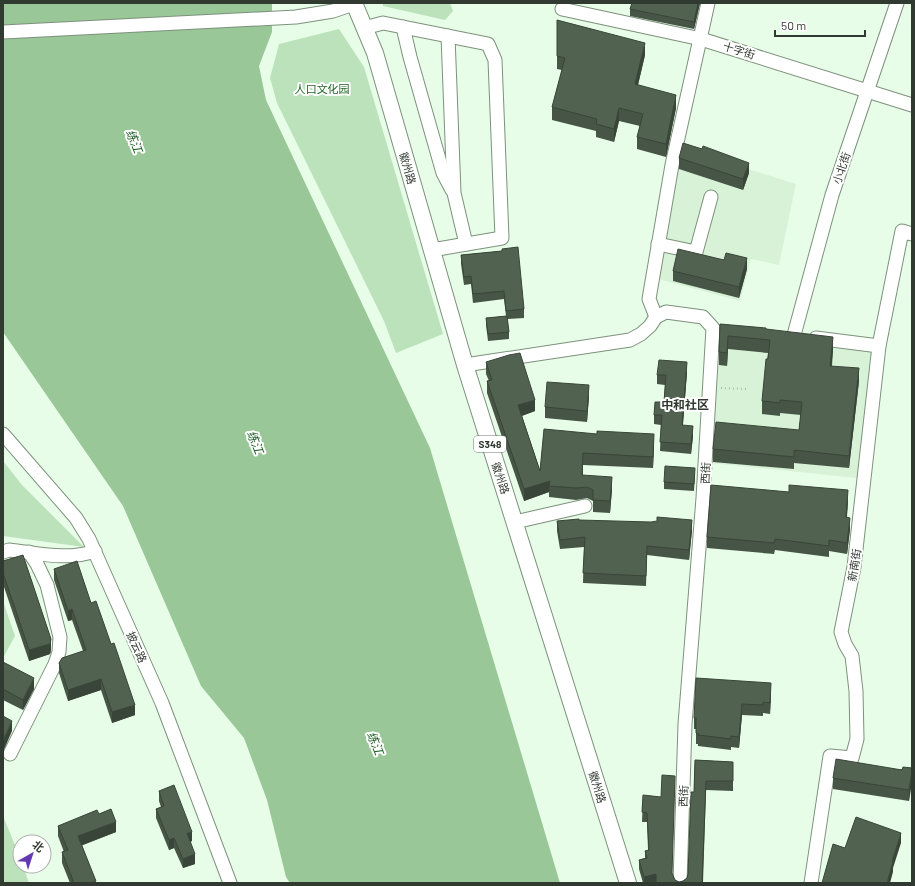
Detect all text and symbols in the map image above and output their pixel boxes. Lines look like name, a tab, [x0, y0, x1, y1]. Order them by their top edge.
scale bar	[775, 12, 865, 38]
text: 50 m	[781, 18, 806, 32]
street label: 十字街	[721, 39, 757, 61]
park label: 人口文化园	[295, 82, 350, 95]
water label: 练江	[124, 127, 147, 157]
street label: 徽州路	[397, 150, 419, 186]
street label: 小北街	[829, 150, 853, 186]
district label: 中和社区	[661, 397, 709, 411]
water label: 练江	[245, 428, 268, 458]
road number: S348	[474, 436, 506, 452]
street label: 徽州路	[490, 460, 512, 496]
street label: 西街	[698, 462, 712, 484]
street label: 新南街	[845, 548, 863, 582]
street label: 披云路	[124, 629, 150, 665]
water label: 练江	[365, 729, 388, 759]
street label: 徽州路	[587, 769, 609, 805]
street label: 西街	[676, 785, 690, 807]
north arrow	[12, 834, 52, 874]
text: 北	[30, 837, 47, 854]

